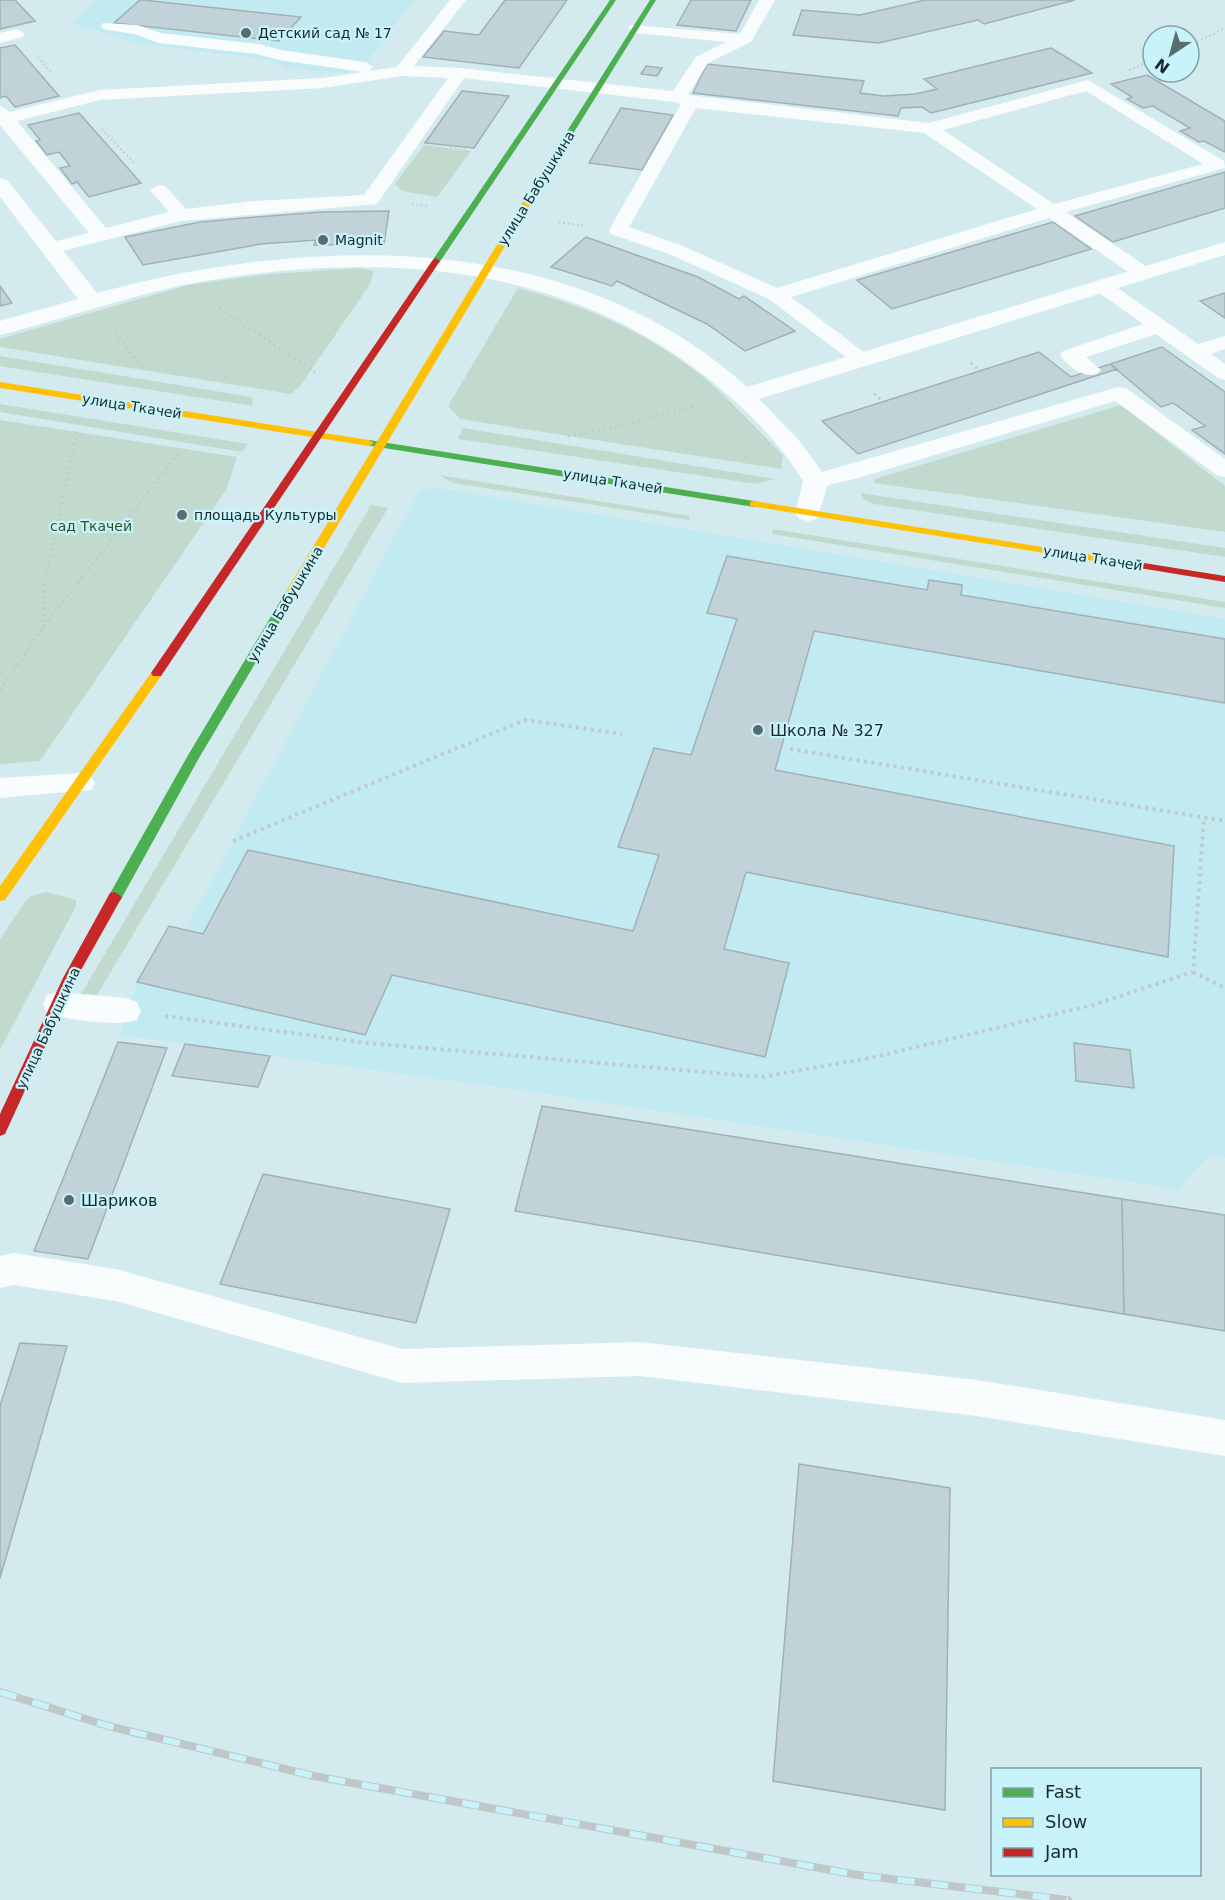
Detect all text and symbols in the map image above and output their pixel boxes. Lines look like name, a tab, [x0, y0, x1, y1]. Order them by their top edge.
north arrow	[1141, 24, 1201, 84]
place label: Детский сад № 17	[258, 25, 392, 41]
marker: Детский сад № 17	[239, 26, 253, 40]
text: N	[1151, 54, 1173, 77]
street label: улица Бабушкина	[494, 128, 578, 248]
place label: Magnit	[335, 232, 383, 248]
marker: Magnit	[316, 233, 330, 247]
street label: улица Ткачей	[81, 390, 183, 422]
street label: улица Ткачей	[562, 465, 664, 497]
place label: площадь Культуры	[194, 507, 337, 523]
marker: площадь Культуры	[175, 508, 189, 522]
park label: сад Ткачей	[50, 518, 132, 534]
street label: улица Ткачей	[1042, 542, 1144, 574]
street label: улица Бабушкина	[244, 543, 326, 665]
place label: Школа № 327	[770, 721, 884, 740]
marker: Школа № 327	[751, 723, 765, 737]
street label: улица Бабушкина	[13, 965, 83, 1091]
place label: Шариков	[81, 1191, 157, 1210]
marker: Шариков	[62, 1193, 76, 1207]
legend	[991, 1768, 1201, 1876]
text: Fast	[1045, 1781, 1081, 1802]
text: Slow	[1045, 1811, 1087, 1832]
text: Jam	[1044, 1841, 1079, 1862]

